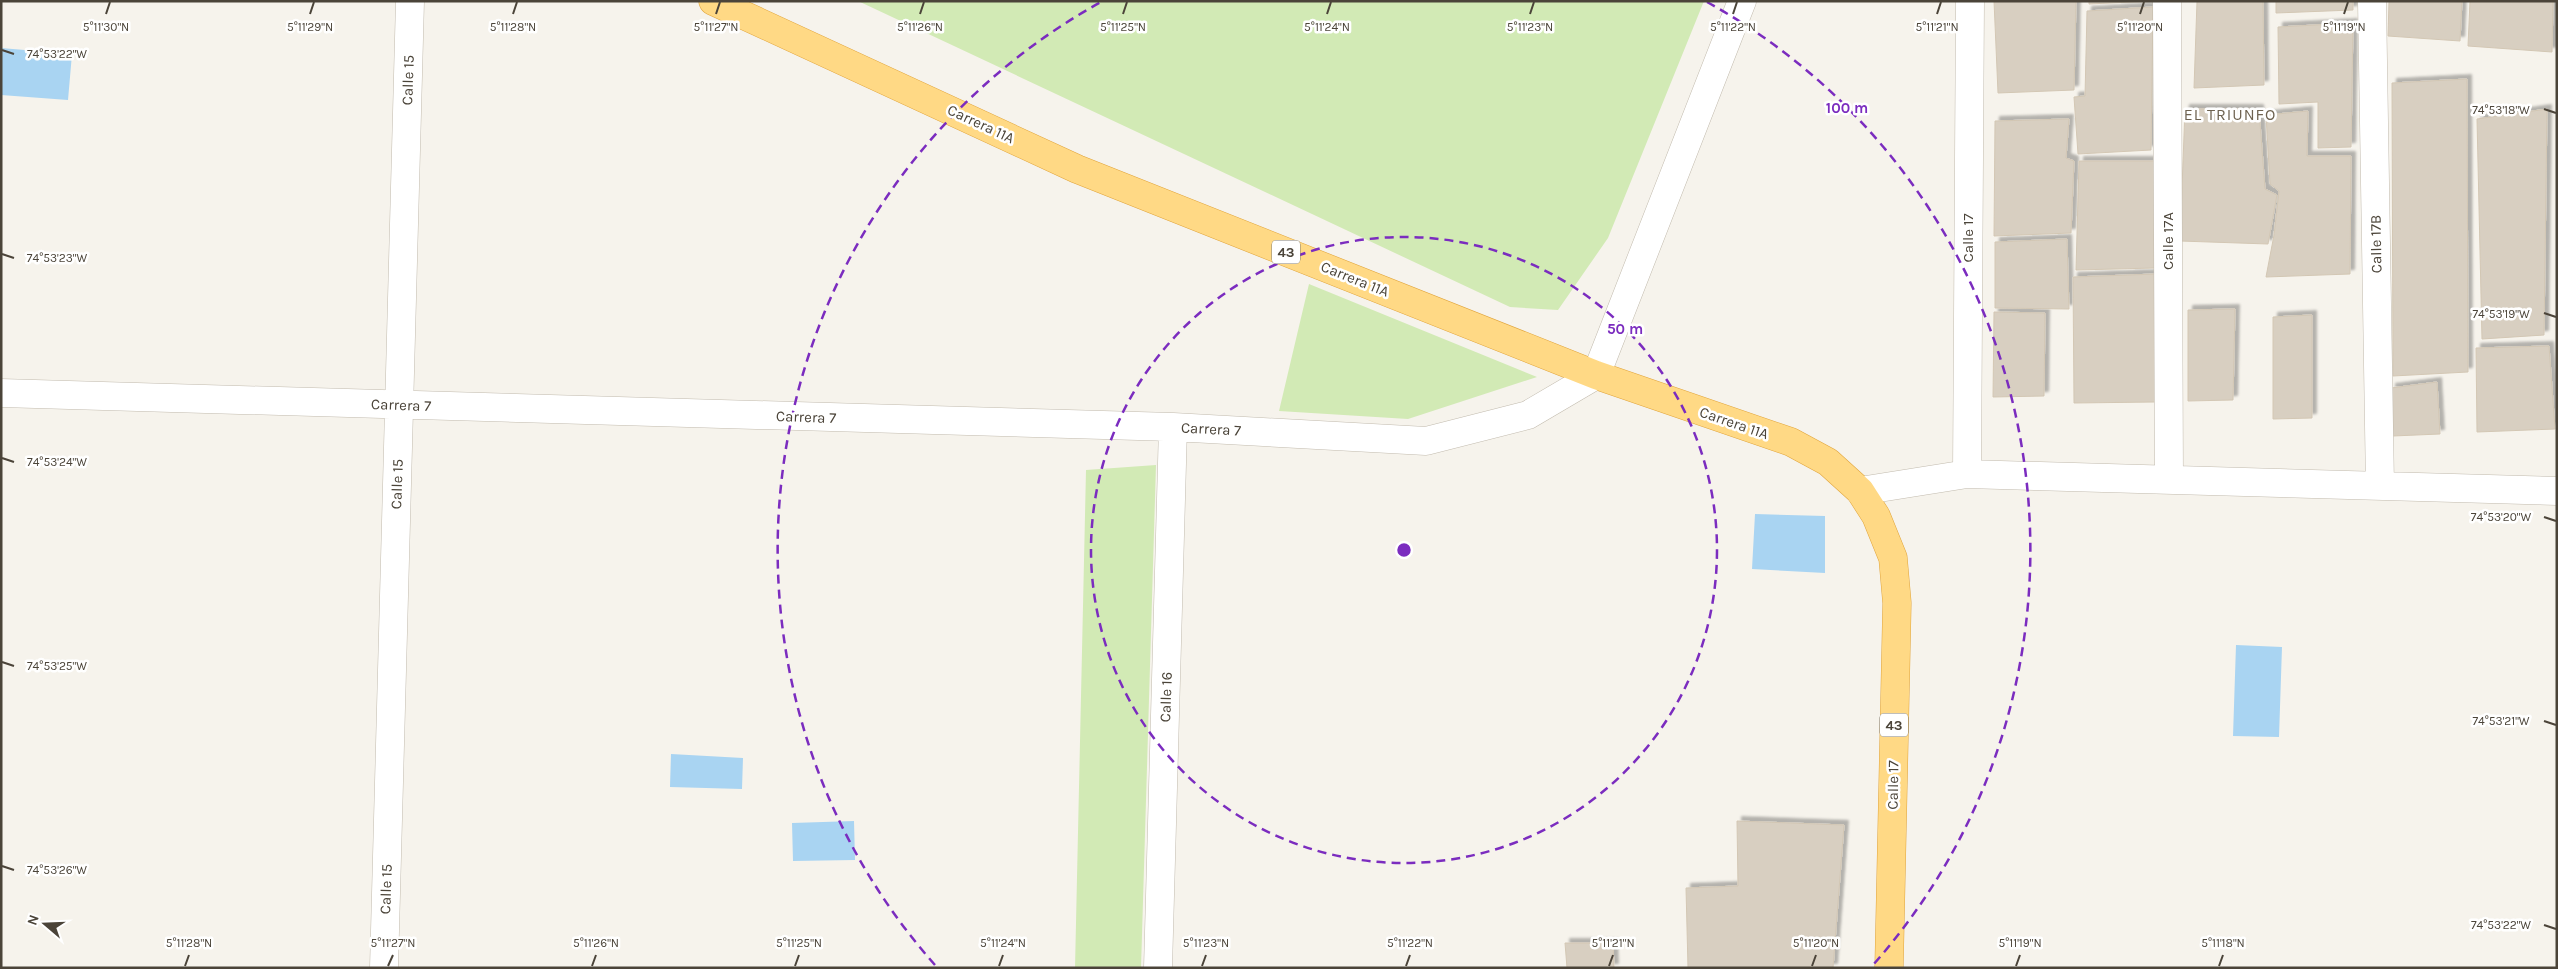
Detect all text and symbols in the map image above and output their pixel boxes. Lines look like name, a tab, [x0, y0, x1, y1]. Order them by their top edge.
text: 5°11'30"N	[83, 20, 129, 34]
text: 5°11'29"N	[287, 20, 333, 34]
text: 5°11'28"N	[490, 20, 536, 34]
text: 5°11'27"N	[694, 20, 738, 34]
text: 5°11'26"N	[897, 20, 943, 34]
text: 5°11'25"N	[1100, 20, 1146, 34]
text: 5°11'24"N	[1304, 20, 1350, 34]
text: 5°11'23"N	[1507, 20, 1553, 34]
text: 5°11'22"N	[1710, 20, 1756, 34]
text: 5°11'21"N	[1915, 20, 1959, 34]
text: 5°11'20"N	[2117, 20, 2163, 34]
text: 5°11'19"N	[2322, 20, 2366, 34]
text: 74°53'22"W	[27, 47, 87, 61]
street label: Calle 15	[398, 54, 418, 106]
text: 100 m	[1826, 99, 1868, 117]
street label: Carrera 11A	[945, 101, 1018, 147]
text: 74°53'18"W	[2472, 103, 2530, 117]
district label: EL TRIUNFO	[2184, 105, 2276, 124]
street label: Calle 17A	[2159, 212, 2177, 270]
street label: Calle 17	[1959, 213, 1977, 263]
street label: Calle 17B	[2366, 215, 2386, 273]
road number: 43	[1272, 240, 1300, 264]
text: 74°53'23"W	[27, 251, 87, 265]
street label: Carrera 11A	[1318, 257, 1392, 301]
text: 74°53'19"W	[2472, 307, 2530, 321]
text: 50 m	[1607, 320, 1643, 338]
street label: Carrera 7	[371, 395, 431, 415]
street label: Carrera 11A	[1697, 403, 1771, 443]
street label: Carrera 7	[776, 407, 836, 427]
street label: Carrera 7	[1180, 418, 1242, 440]
text: 74°53'24"W	[27, 455, 87, 469]
street label: Calle 15	[387, 458, 407, 510]
text: 74°53'20"W	[2471, 510, 2531, 524]
centre of rings	[1395, 541, 1413, 559]
text: 74°53'25"W	[27, 659, 87, 673]
street label: Calle 16	[1156, 671, 1176, 723]
road number: 43	[1880, 714, 1908, 736]
text: 74°53'21"W	[2472, 714, 2530, 728]
street label: Calle 17	[1884, 760, 1902, 810]
text: 74°53'26"W	[27, 863, 87, 877]
street label: Calle 15	[376, 863, 396, 915]
north arrow	[20, 899, 70, 949]
text: N	[24, 912, 43, 927]
text: 74°53'22"W	[2471, 918, 2531, 932]
text: 5°11'28"N	[166, 936, 212, 950]
text: 5°11'27"N	[371, 936, 415, 950]
text: 5°11'26"N	[573, 936, 619, 950]
text: 5°11'25"N	[776, 936, 822, 950]
text: 5°11'24"N	[980, 936, 1026, 950]
text: 5°11'23"N	[1183, 936, 1229, 950]
text: 5°11'22"N	[1387, 936, 1433, 950]
text: 5°11'21"N	[1591, 936, 1635, 950]
text: 5°11'20"N	[1793, 936, 1839, 950]
text: 5°11'19"N	[1998, 936, 2042, 950]
text: 5°11'18"N	[2201, 936, 2245, 950]

